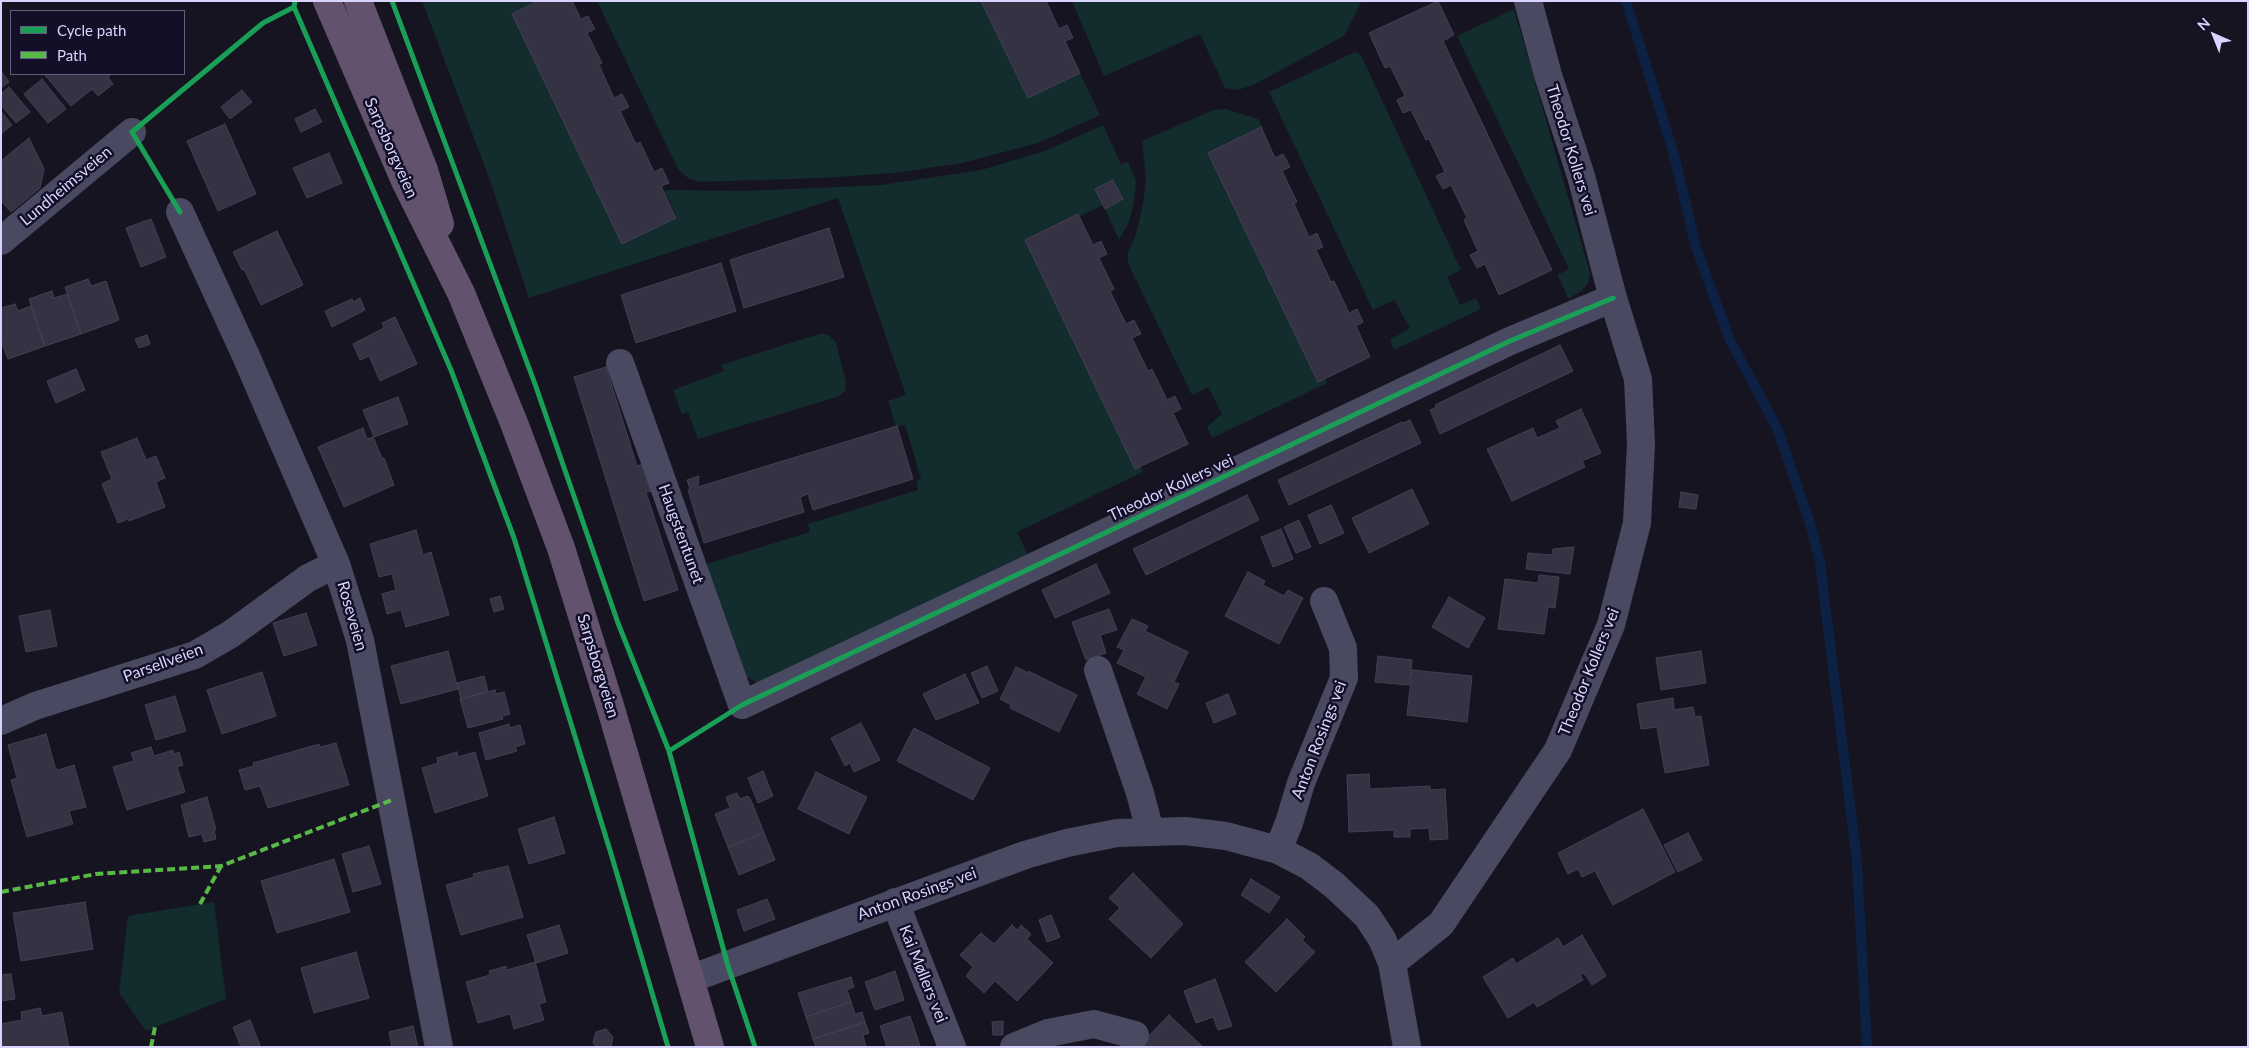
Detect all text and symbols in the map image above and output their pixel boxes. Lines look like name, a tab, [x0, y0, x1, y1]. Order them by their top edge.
legend	[10, 10, 185, 75]
north arrow	[2189, 10, 2239, 60]
text: N	[2193, 14, 2213, 34]
text: Cycle path	[57, 21, 126, 39]
text: Path	[57, 46, 87, 64]
street label: Theodor Kollers vei	[1542, 82, 1600, 218]
street label: Sarpsborgveien	[360, 95, 422, 201]
street label: Lundheimsveien	[16, 142, 116, 230]
street label: Theodor Kollers vei	[1105, 451, 1237, 525]
street label: Haugstentunet	[654, 481, 708, 587]
street label: Roseveien	[333, 579, 371, 653]
street label: Theodor Kollers vei	[1555, 605, 1623, 739]
street label: Sarpsborgveien	[573, 612, 623, 720]
street label: Parsellveien	[120, 640, 206, 686]
street label: Anton Rosings vei	[1288, 678, 1350, 802]
street label: Anton Rosings vei	[855, 864, 979, 924]
street label: Kai Møllers vei	[895, 923, 951, 1025]

